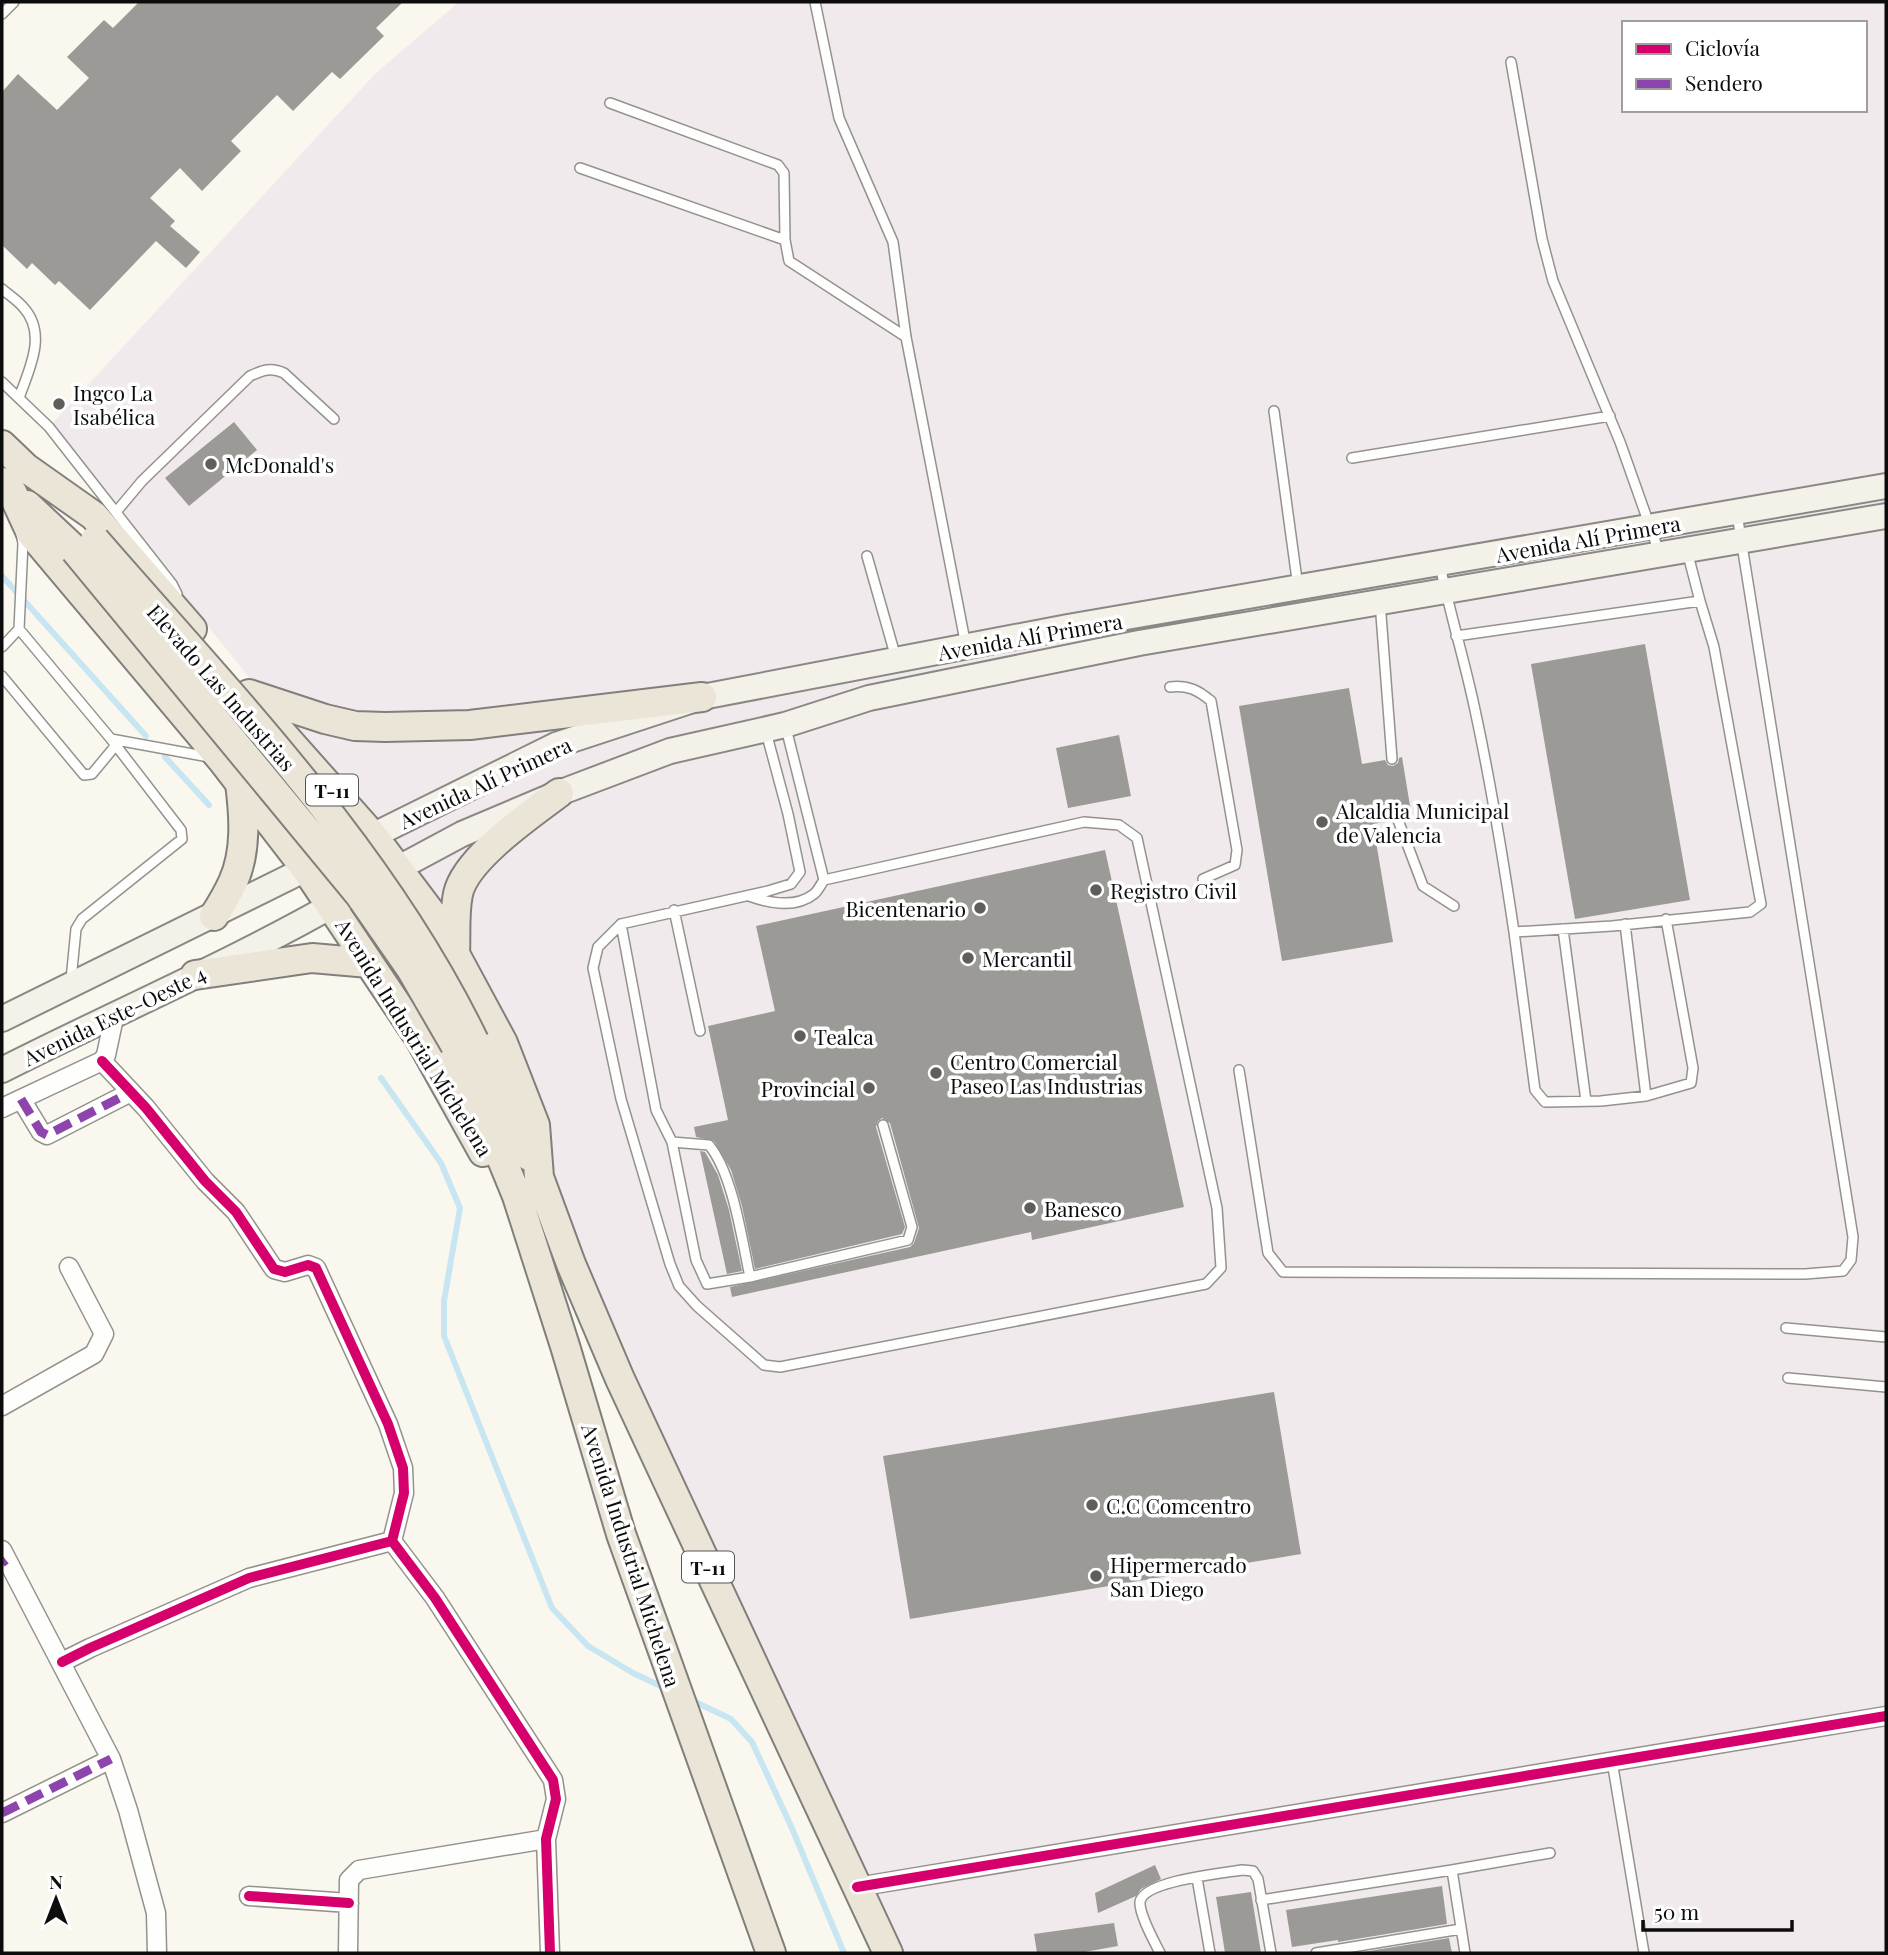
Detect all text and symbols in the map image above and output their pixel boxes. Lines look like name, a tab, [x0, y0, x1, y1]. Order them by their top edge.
legend	[1622, 21, 1867, 112]
text: Ciclovía	[1685, 33, 1760, 61]
text: Sendero	[1685, 68, 1763, 96]
place label: Ingco La Isabélica	[73, 378, 156, 430]
marker: Ingco La Isabélica	[51, 396, 67, 412]
place label: McDonald's	[225, 450, 334, 478]
marker: McDonald's	[203, 456, 219, 472]
street label: Avenida Alí Primera	[1492, 508, 1683, 568]
street label: Elevado Las Industrias	[142, 598, 302, 776]
street label: Avenida Alí Primera	[934, 606, 1125, 666]
street label: Avenida Alí Primera	[393, 730, 576, 835]
road number: T-11	[306, 775, 358, 806]
place label: Alcaldia Municipal de Valencia	[1335, 796, 1509, 848]
marker: Alcaldia Municipal de Valencia	[1314, 814, 1330, 830]
place label: Registro Civil	[1110, 876, 1237, 904]
marker: Registro Civil	[1088, 882, 1104, 898]
place label: Bicentenario	[845, 894, 966, 922]
marker: Bicentenario	[972, 900, 988, 916]
street label: Avenida Industrial Michelena	[330, 912, 500, 1162]
place label: Mercantil	[982, 944, 1072, 972]
marker: Mercantil	[960, 950, 976, 966]
street label: Avenida Este-Oeste 4	[17, 959, 210, 1072]
place label: Tealca	[814, 1022, 874, 1050]
marker: Tealca	[792, 1028, 808, 1044]
place label: Centro Comercial Paseo Las Industrias	[950, 1047, 1143, 1099]
marker: Centro Comercial Paseo Las Industrias	[928, 1065, 944, 1081]
place label: Provincial	[761, 1074, 855, 1102]
marker: Provincial	[861, 1080, 877, 1096]
place label: Banesco	[1044, 1194, 1122, 1222]
marker: Banesco	[1022, 1200, 1038, 1216]
street label: Avenida Industrial Michelena	[576, 1419, 688, 1691]
place label: C.C Comcentro	[1106, 1491, 1251, 1519]
marker: C.C Comcentro	[1084, 1497, 1100, 1513]
place label: Hipermercado San Diego	[1110, 1550, 1247, 1602]
road number: T-11	[682, 1552, 734, 1582]
marker: Hipermercado San Diego	[1088, 1568, 1104, 1584]
north arrow	[21, 1864, 91, 1934]
text: N	[49, 1868, 63, 1894]
scale bar	[1643, 1888, 1792, 1932]
text: 50 m	[1654, 1897, 1700, 1925]

